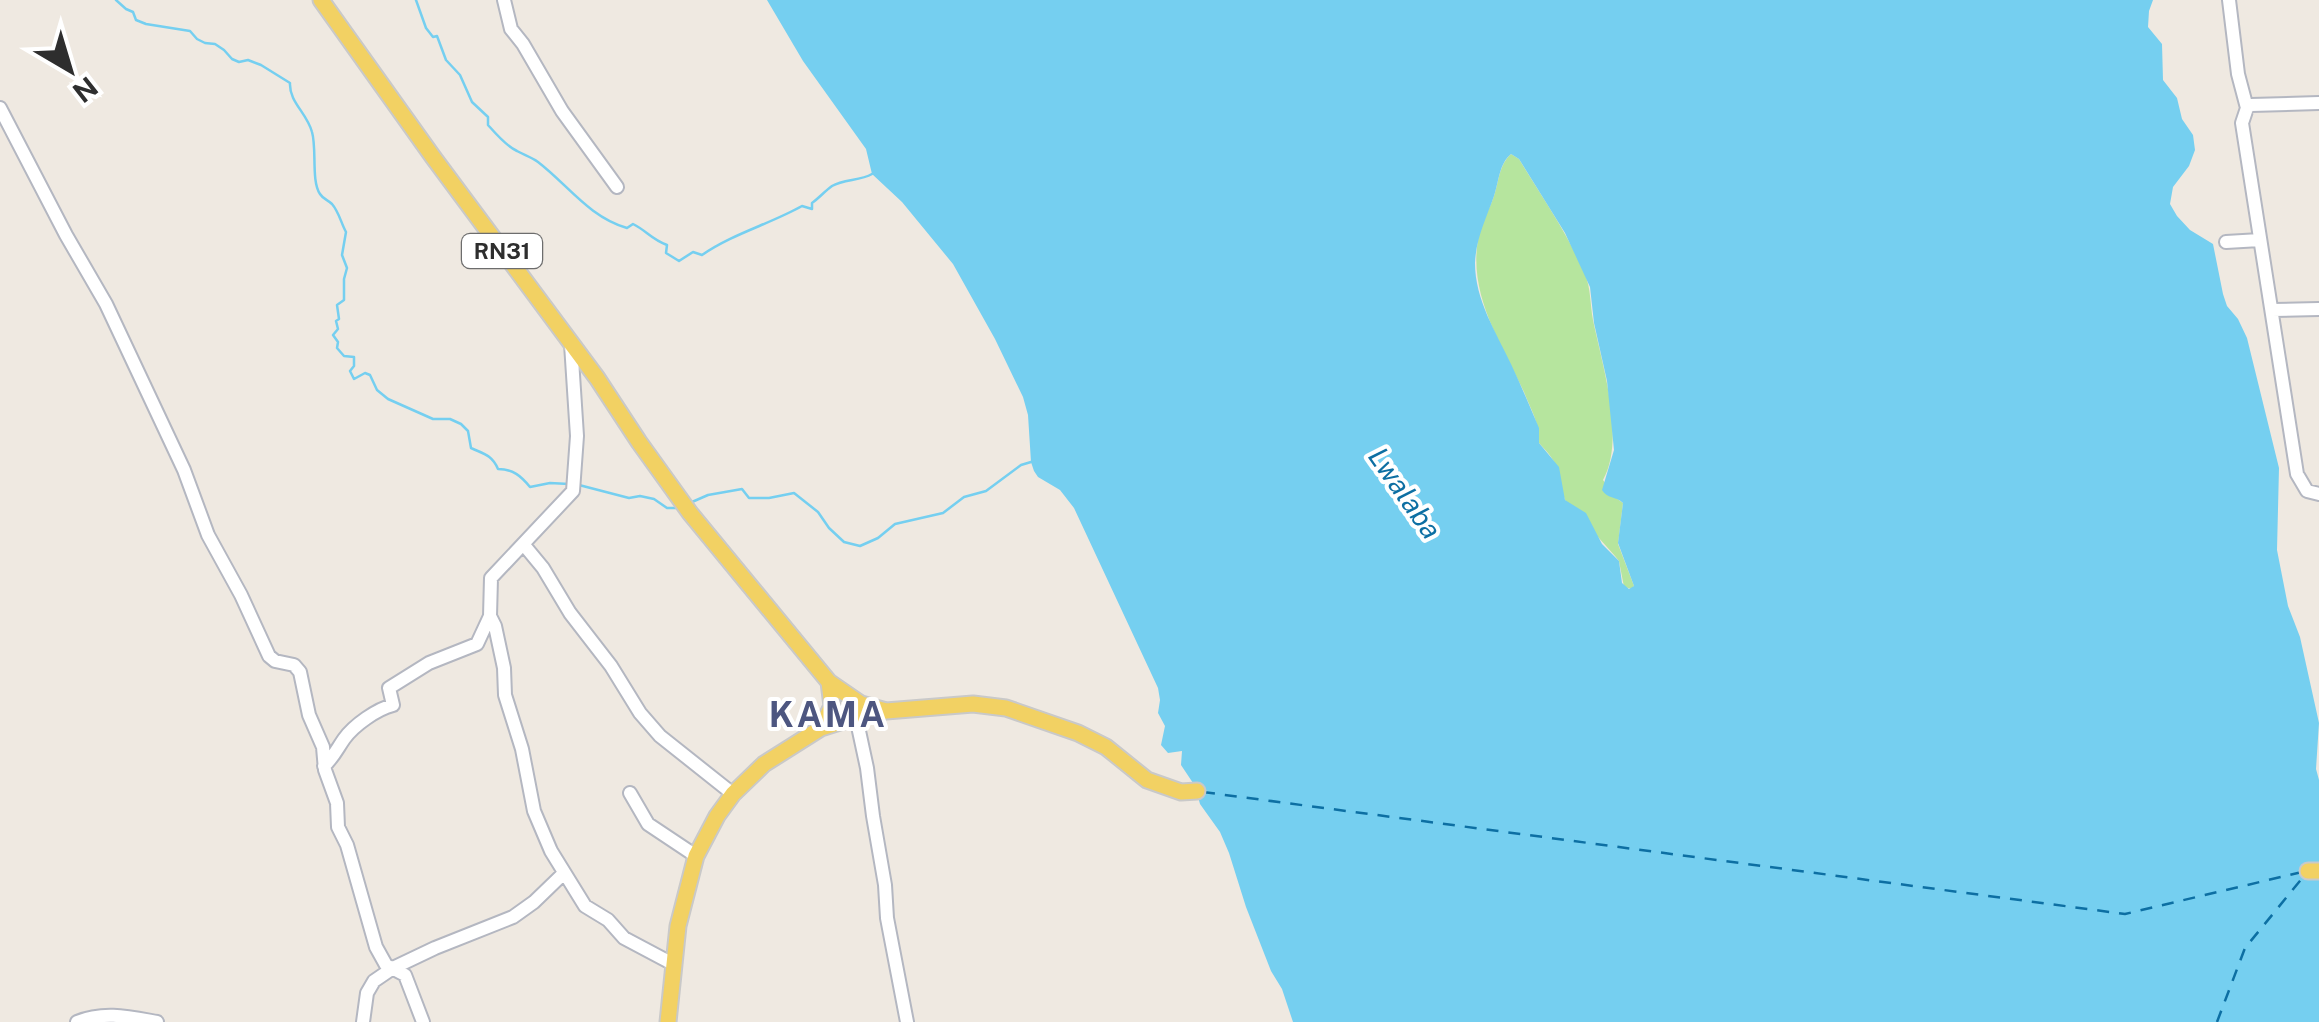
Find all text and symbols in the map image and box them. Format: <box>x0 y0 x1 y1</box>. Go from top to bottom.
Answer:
north arrow <box>20 20 120 120</box>
text: N <box>67 70 104 110</box>
road number: RN31 <box>462 234 542 268</box>
water label: Lwalaba <box>1362 441 1449 545</box>
district label: KAMA <box>769 694 887 735</box>

